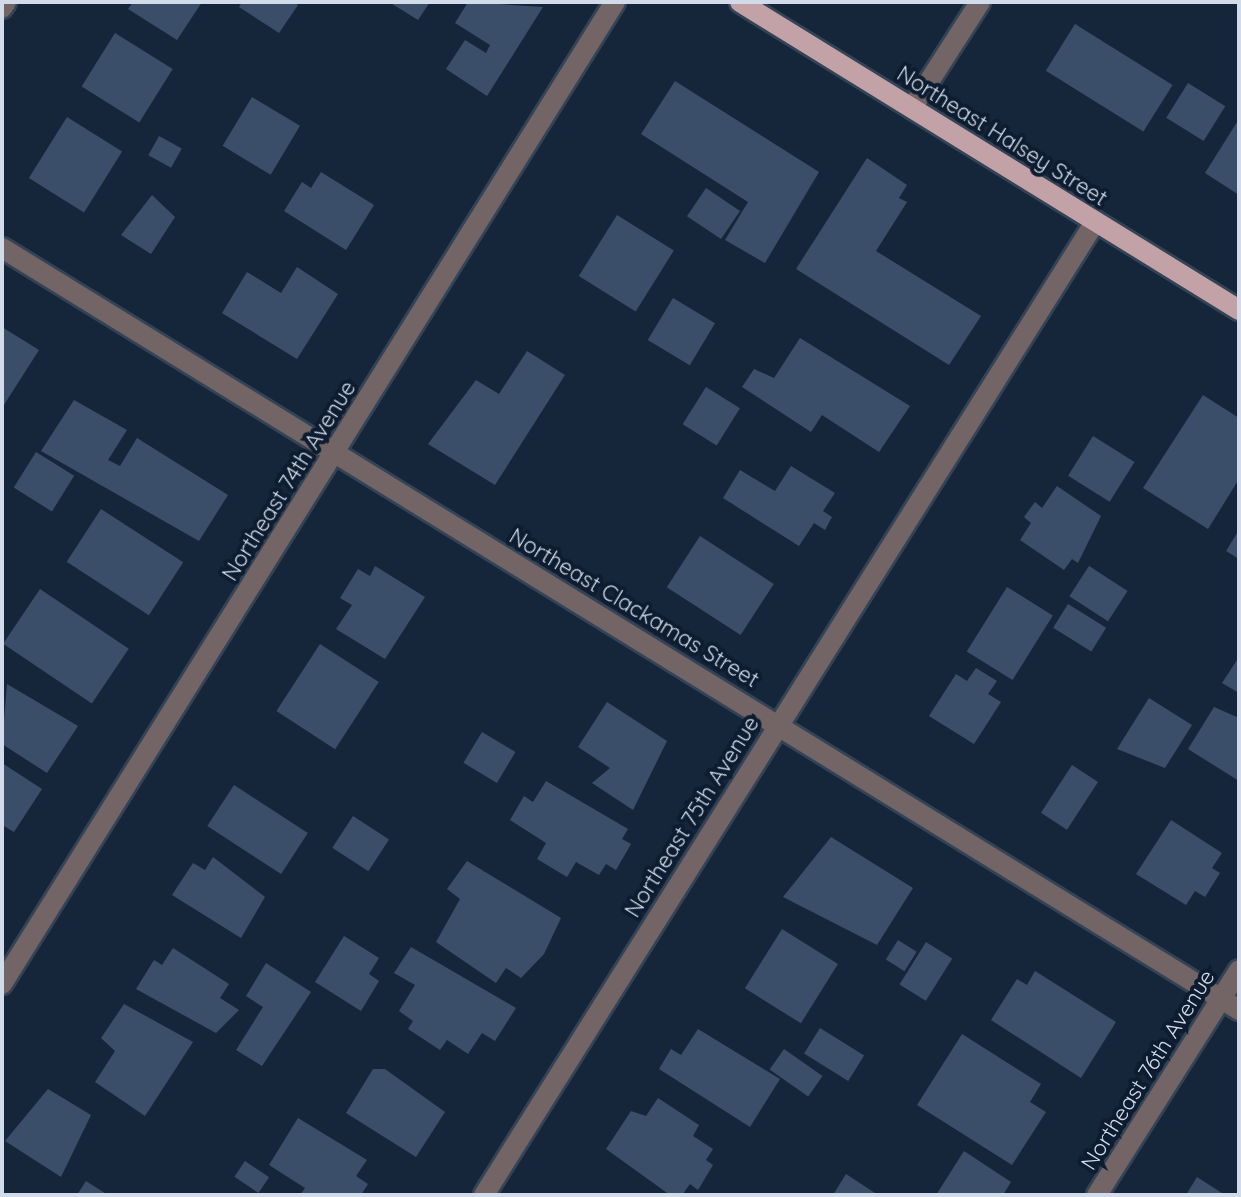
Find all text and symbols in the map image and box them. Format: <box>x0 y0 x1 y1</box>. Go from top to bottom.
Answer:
street label: Northeast Halsey Street <box>892 60 1112 212</box>
street label: Northeast 74th Avenue <box>217 376 361 586</box>
street label: Northeast Clackamas Street <box>504 523 764 693</box>
street label: Northeast 75th Avenue <box>619 712 765 922</box>
street label: Northeast 76th Avenue <box>1076 965 1220 1175</box>

